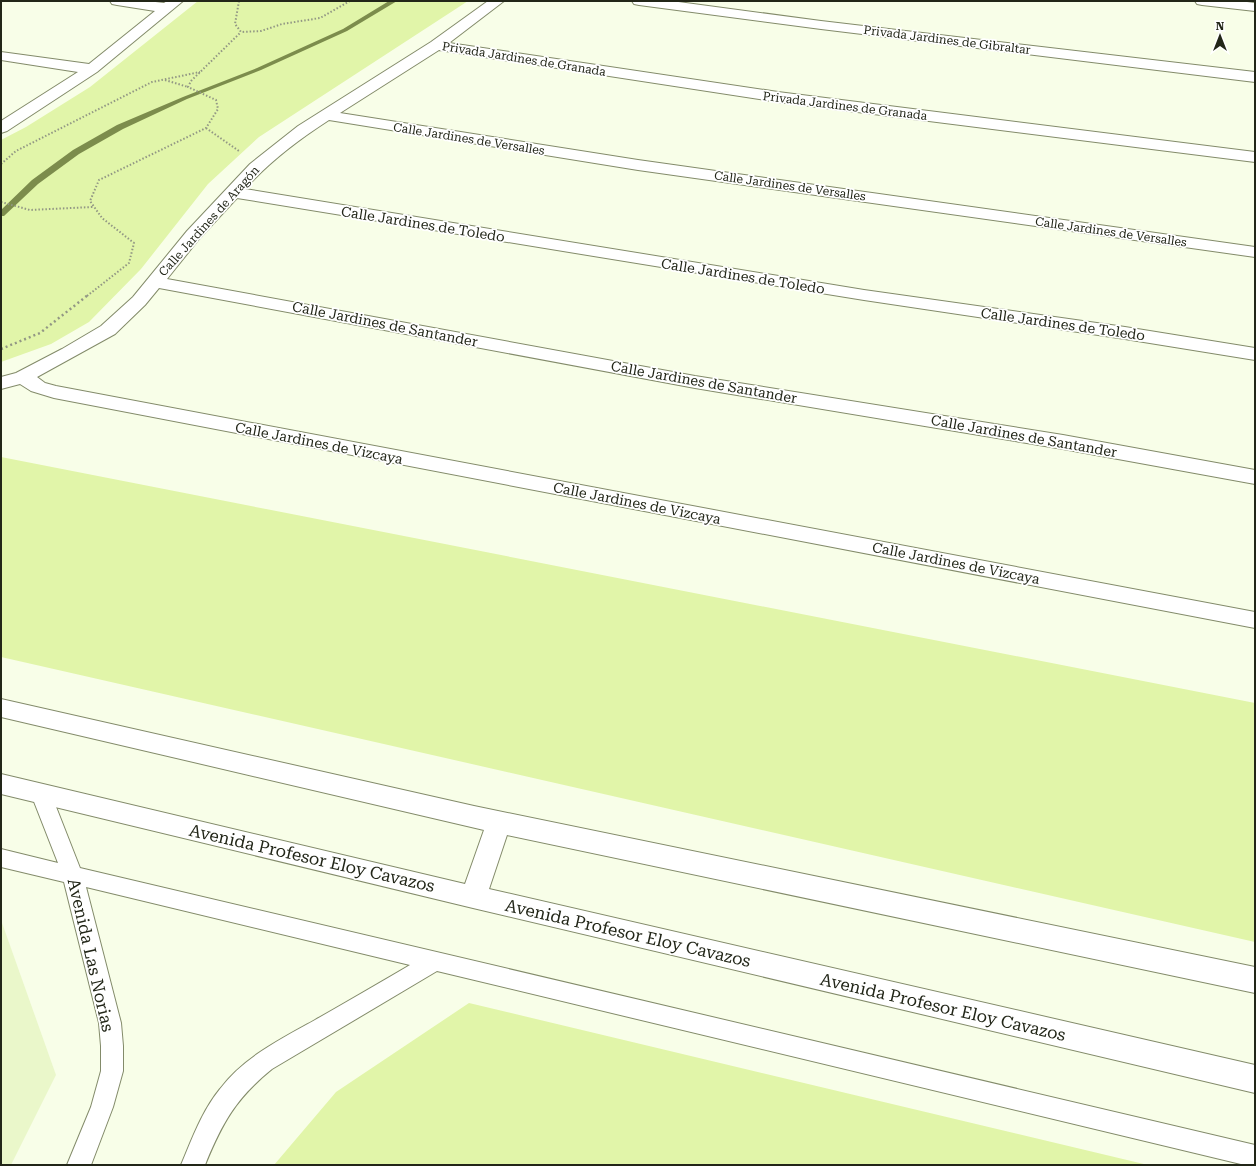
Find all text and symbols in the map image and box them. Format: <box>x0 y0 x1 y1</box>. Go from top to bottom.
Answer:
north arrow <box>1200 16 1240 56</box>
text: N <box>1216 20 1225 33</box>
street label: Privada Jardines de Gibraltar <box>863 23 1031 57</box>
street label: Privada Jardines de Granada <box>441 39 607 79</box>
street label: Privada Jardines de Granada <box>762 89 929 123</box>
street label: Calle Jardines de Versalles <box>392 120 546 158</box>
street label: Calle Jardines de Aragón <box>156 163 262 279</box>
street label: Calle Jardines de Versalles <box>713 168 867 204</box>
street label: Calle Jardines de Toledo <box>340 203 506 245</box>
street label: Calle Jardines de Versalles <box>1034 214 1188 250</box>
street label: Calle Jardines de Toledo <box>660 255 826 297</box>
street label: Calle Jardines de Santander <box>291 298 479 350</box>
street label: Calle Jardines de Toledo <box>980 305 1146 343</box>
street label: Calle Jardines de Santander <box>610 358 798 406</box>
street label: Calle Jardines de Santander <box>930 412 1118 460</box>
street label: Calle Jardines de Vizcaya <box>234 419 405 467</box>
street label: Calle Jardines de Vizcaya <box>552 479 723 527</box>
street label: Calle Jardines de Vizcaya <box>871 539 1042 587</box>
street label: Avenida Profesor Eloy Cavazos <box>187 820 437 896</box>
street label: Avenida Las Norias <box>64 876 118 1034</box>
street label: Avenida Profesor Eloy Cavazos <box>503 895 753 971</box>
street label: Avenida Profesor Eloy Cavazos <box>818 969 1068 1045</box>

